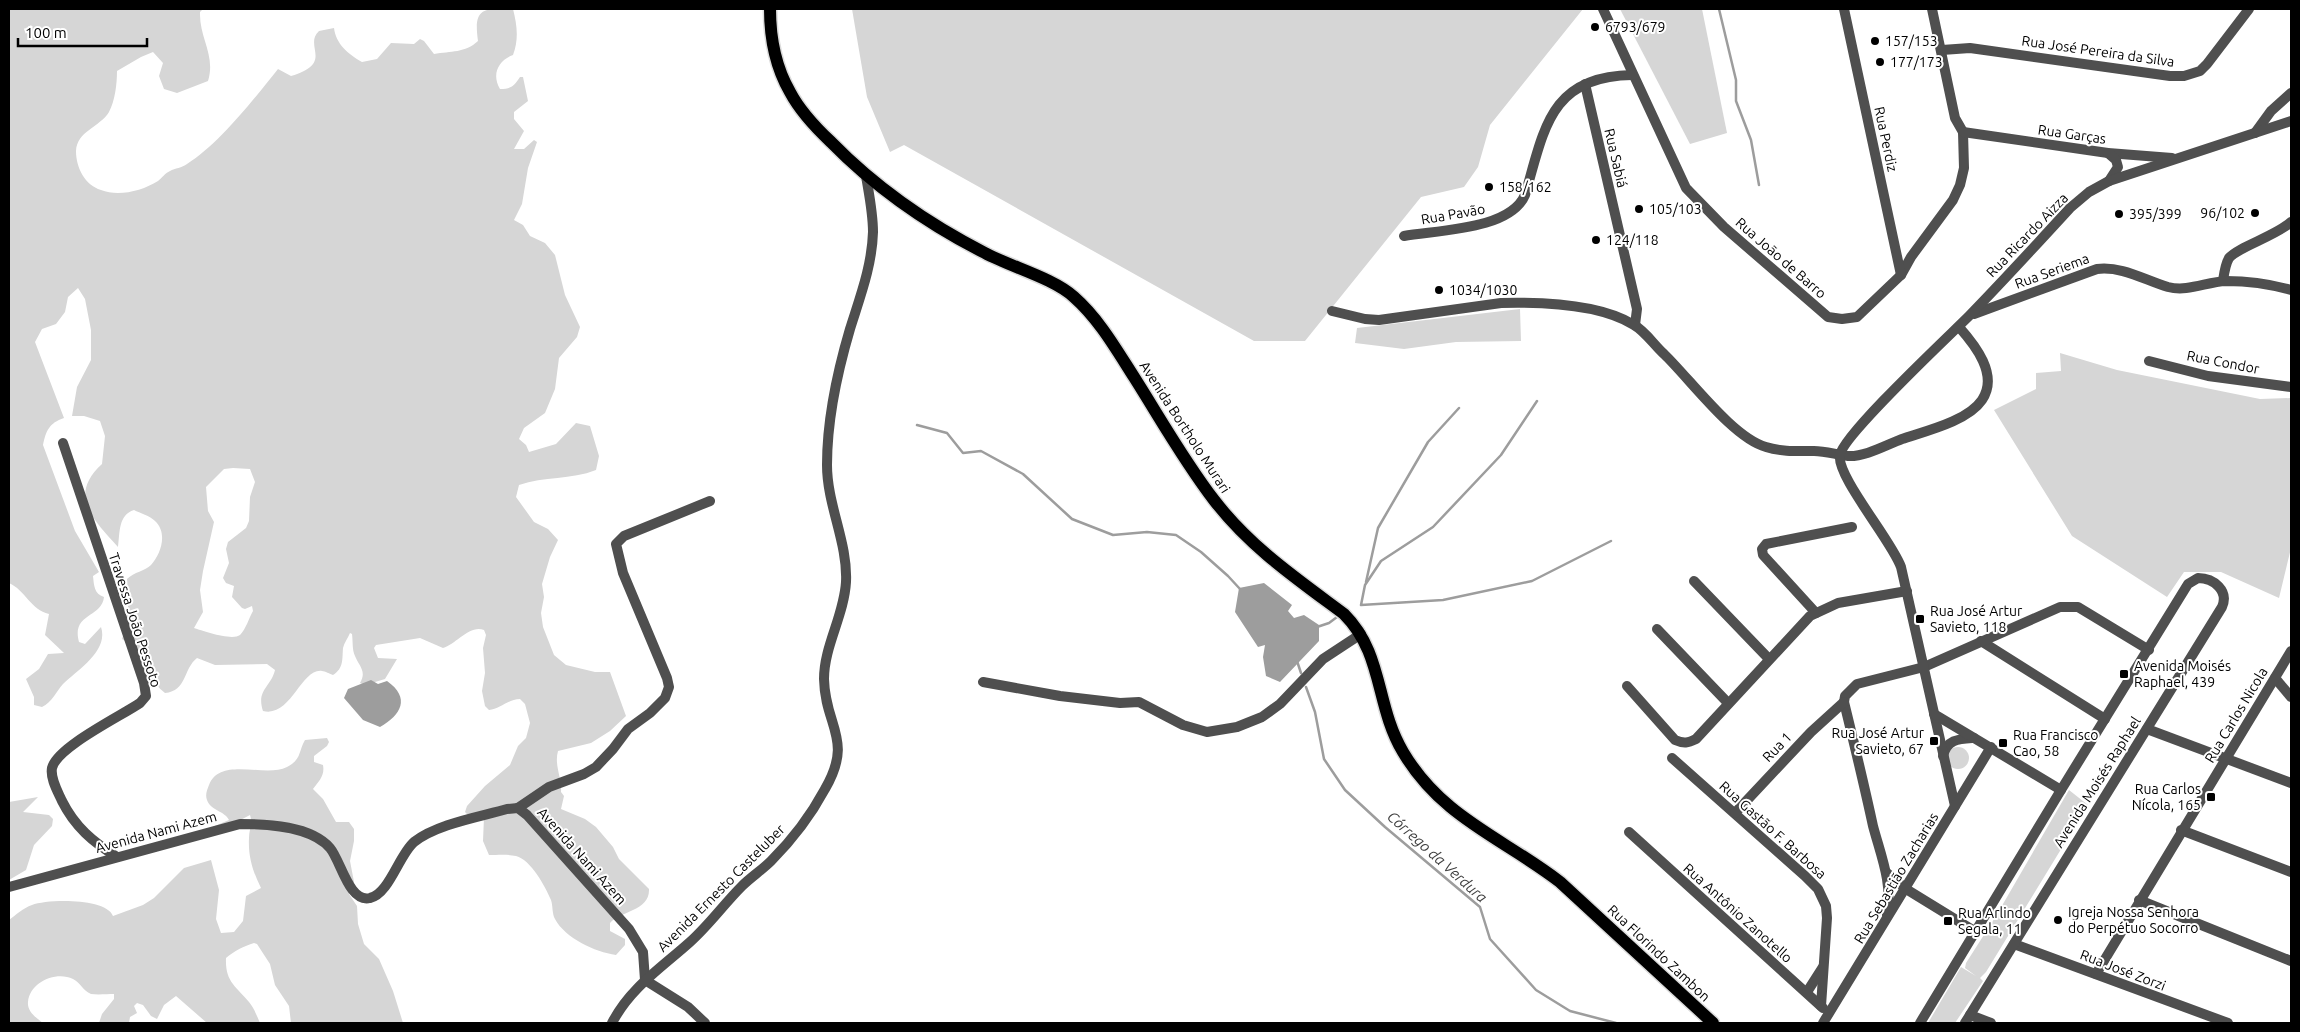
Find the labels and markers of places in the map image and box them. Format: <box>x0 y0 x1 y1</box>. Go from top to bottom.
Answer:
place label: 6793/679 <box>1605 19 1665 35</box>
marker: 6793/679 <box>1589 21 1601 33</box>
place label: 157/153 <box>1885 33 1938 49</box>
marker: 157/153 <box>1869 35 1881 47</box>
place label: 177/173 <box>1890 54 1943 70</box>
marker: 177/173 <box>1874 56 1886 68</box>
place label: 158/162 <box>1499 179 1552 195</box>
marker: 158/162 <box>1483 181 1495 193</box>
place label: 105/103 <box>1649 201 1702 217</box>
marker: 105/103 <box>1633 203 1645 215</box>
place label: 96/102 <box>2200 205 2245 221</box>
place label: 395/399 <box>2129 206 2182 222</box>
marker: 96/102 <box>2249 207 2261 219</box>
marker: 395/399 <box>2113 208 2125 220</box>
place label: 124/118 <box>1606 232 1659 248</box>
marker: 124/118 <box>1590 234 1602 246</box>
place label: 1034/1030 <box>1449 282 1517 298</box>
marker: 1034/1030 <box>1433 284 1445 296</box>
place label: Rua José Artur Savieto, 118 <box>1930 603 2023 635</box>
marker: Rua José Artur Savieto, 118 <box>1914 613 1926 625</box>
place label: Avenida Moisés Raphael, 439 <box>2134 658 2231 690</box>
marker: Avenida Moisés Raphael, 439 <box>2118 668 2130 680</box>
place label: Rua José Artur Savieto, 67 <box>1832 725 1925 757</box>
place label: Rua Francisco Cao, 58 <box>2013 727 2098 759</box>
marker: Rua José Artur Savieto, 67 <box>1928 735 1940 747</box>
marker: Rua Francisco Cao, 58 <box>1997 737 2009 749</box>
place label: Rua Carlos Nícola, 165 <box>2132 781 2201 813</box>
marker: Rua Carlos Nícola, 165 <box>2205 791 2217 803</box>
place label: Igreja Nossa Senhora do Perpétuo Socorro <box>2068 904 2199 936</box>
place label: Rua Arlindo Segala, 11 <box>1958 905 2031 937</box>
marker: Igreja Nossa Senhora do Perpétuo Socorro <box>2052 914 2064 926</box>
marker: Rua Arlindo Segala, 11 <box>1942 915 1954 927</box>

